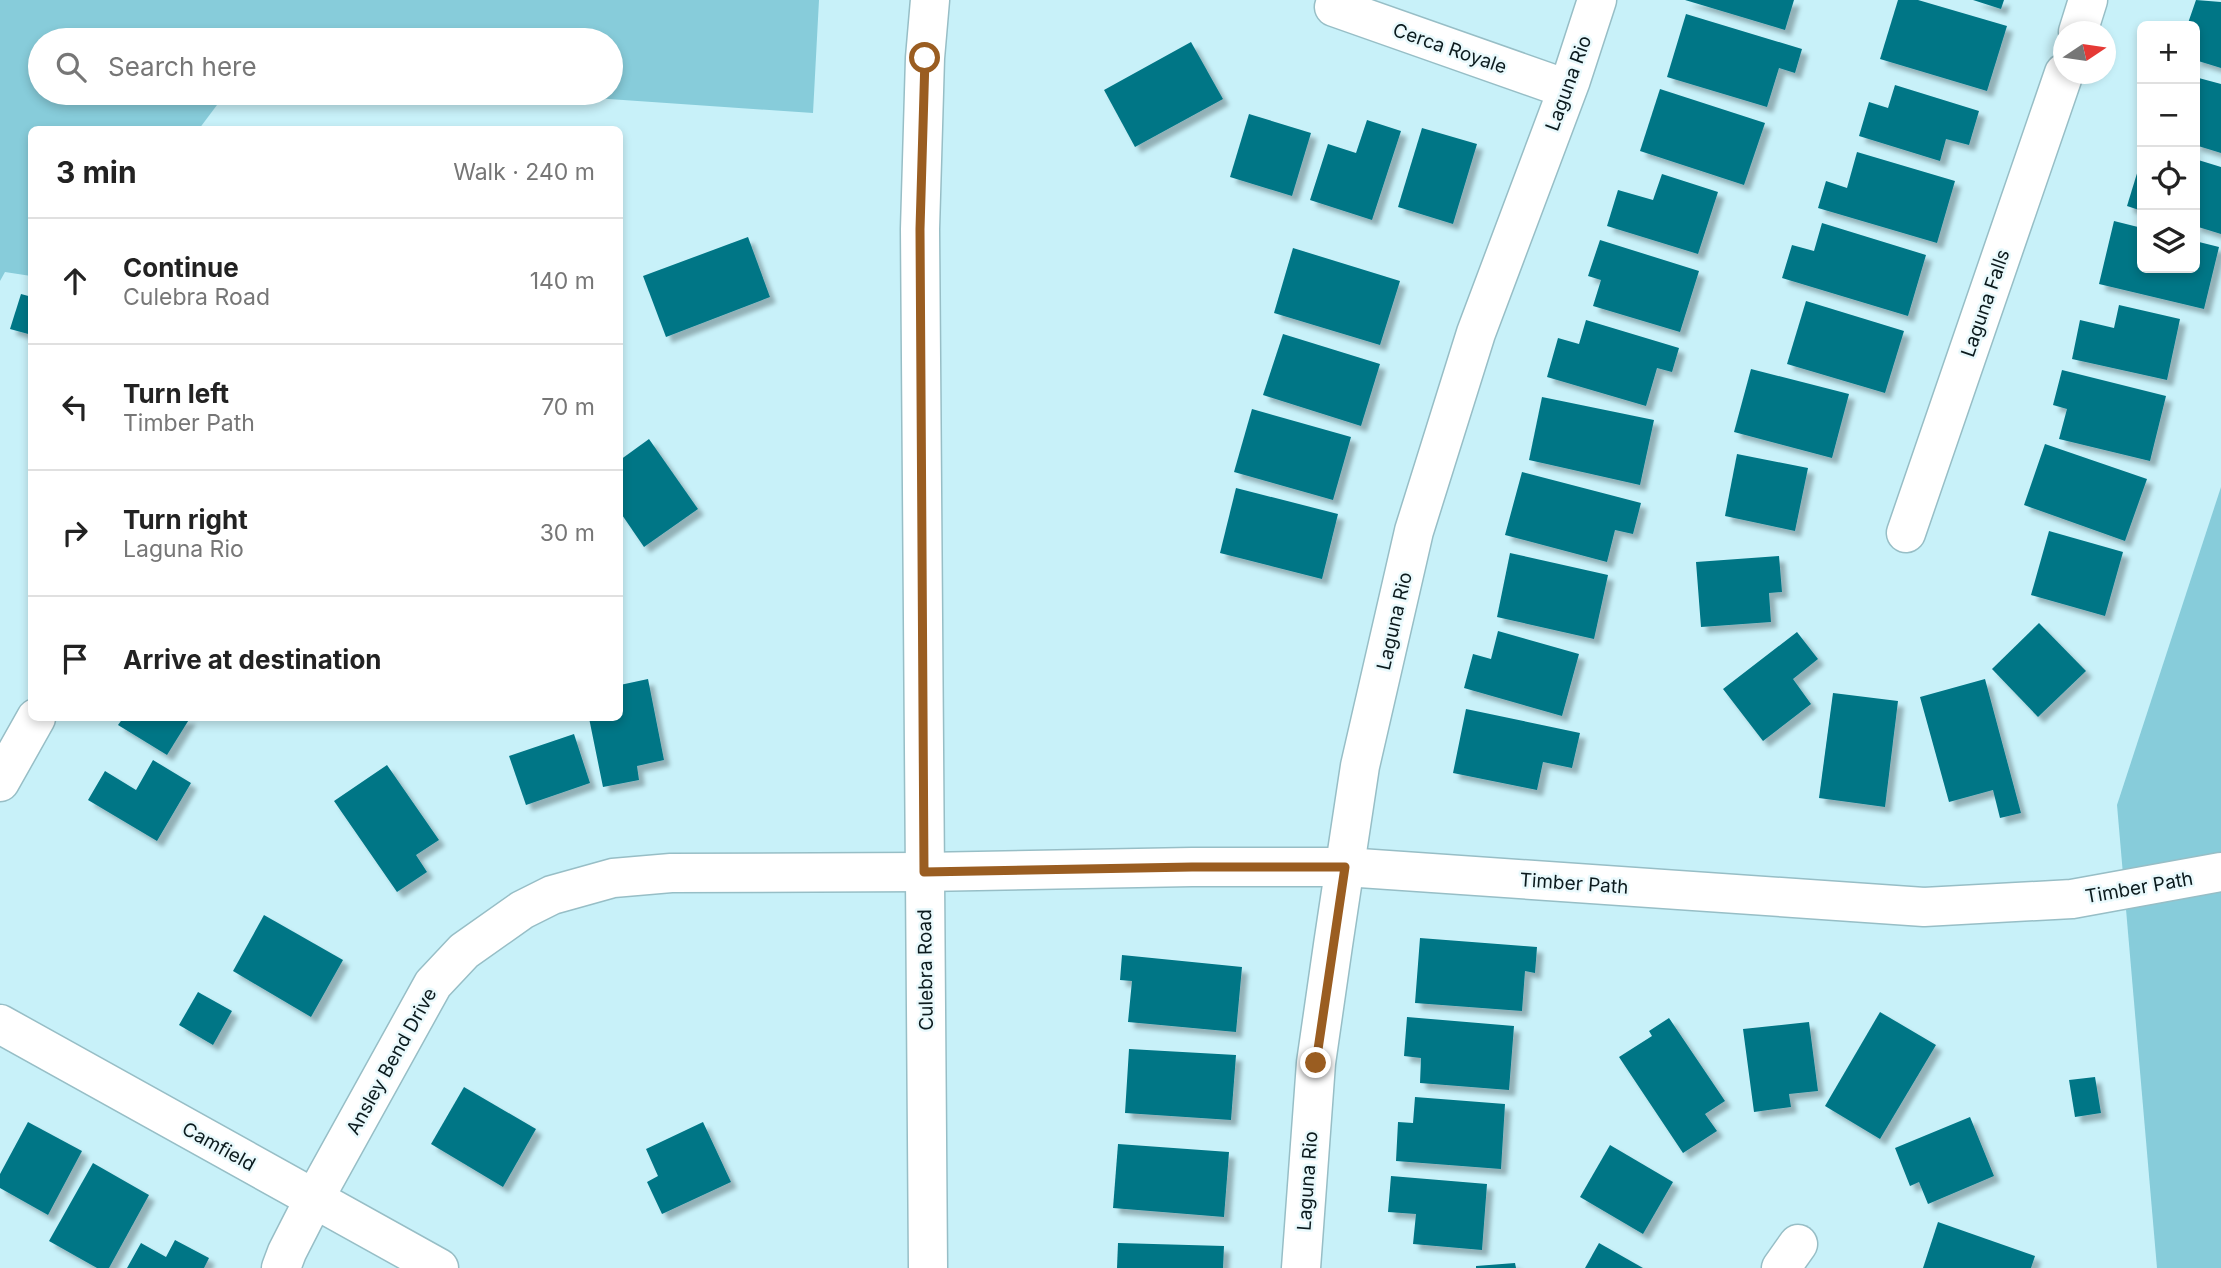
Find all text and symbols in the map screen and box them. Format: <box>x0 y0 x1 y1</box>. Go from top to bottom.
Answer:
street label: Cerca Royale <box>1390 18 1510 79</box>
north arrow <box>2053 21 2116 84</box>
map controls <box>2137 21 2200 273</box>
button: + <box>2137 21 2200 84</box>
search box <box>28 28 623 105</box>
street label: Laguna Rio <box>1541 32 1596 134</box>
route start <box>909 42 940 73</box>
icon: search <box>52 48 90 86</box>
text: Search here <box>108 51 257 82</box>
button: − <box>2137 84 2200 147</box>
button: locate <box>2137 147 2200 210</box>
text: 3 min <box>56 154 137 190</box>
text: Walk · 240 m <box>453 158 595 186</box>
button: layers <box>2137 210 2200 273</box>
street label: Laguna Falls <box>1956 246 2015 360</box>
text: Continue <box>123 252 239 283</box>
icon: ahead <box>56 262 94 300</box>
text: 140 m <box>530 267 595 295</box>
text: Culebra Road <box>123 283 270 311</box>
text: Turn left <box>123 378 229 409</box>
icon: left <box>56 388 94 426</box>
text: 70 m <box>541 393 595 421</box>
text: Timber Path <box>123 409 255 437</box>
text: Turn right <box>123 504 248 535</box>
icon: right <box>56 514 94 552</box>
text: 30 m <box>540 519 595 547</box>
text: Laguna Rio <box>123 535 244 563</box>
street label: Laguna Rio <box>1372 570 1417 672</box>
icon: arrive <box>56 640 94 678</box>
text: Arrive at destination <box>123 644 382 675</box>
street label: Timber Path <box>2083 867 2195 908</box>
street label: Timber Path <box>1519 868 1629 899</box>
street label: Culebra Road <box>913 909 938 1031</box>
street label: Ansley Bend Drive <box>341 984 441 1139</box>
route end <box>1300 1047 1331 1078</box>
street label: Camfield <box>178 1117 259 1176</box>
street label: Laguna Rio <box>1293 1130 1322 1232</box>

